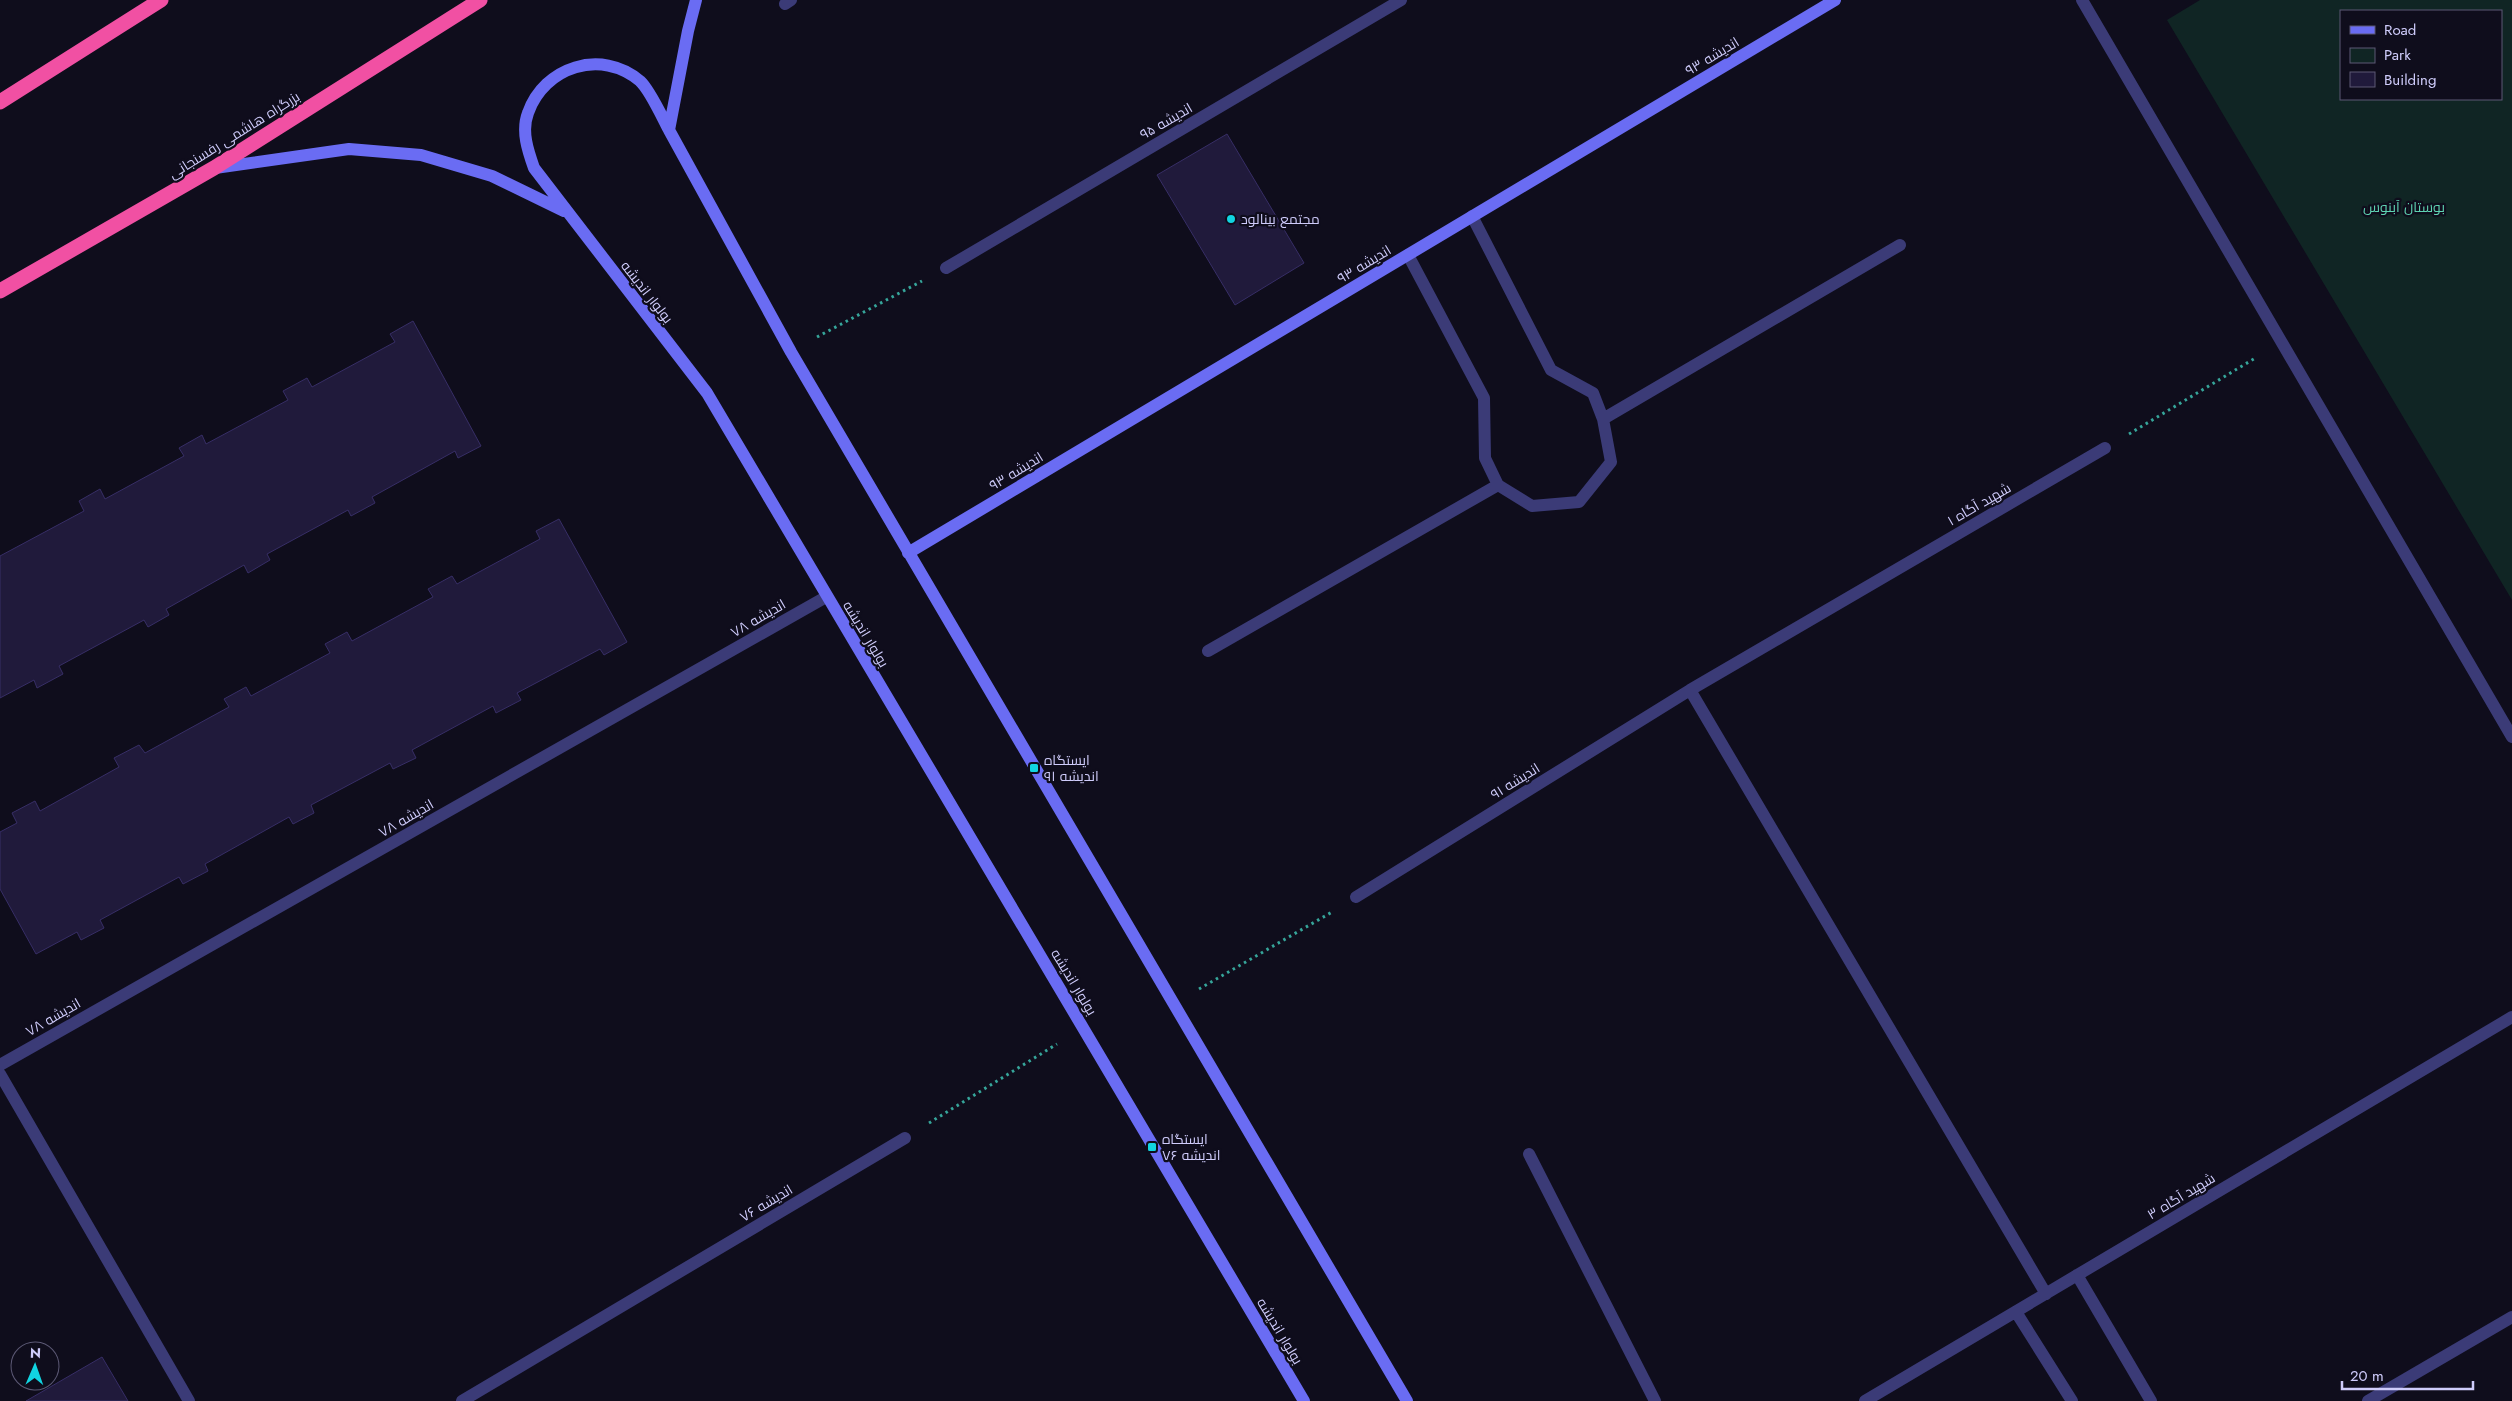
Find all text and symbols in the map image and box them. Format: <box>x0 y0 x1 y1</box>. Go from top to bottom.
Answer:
legend <box>2340 10 2502 100</box>
text: Road <box>2384 19 2416 41</box>
street label: اندیشه ۹۳ <box>1681 32 1743 80</box>
text: Park <box>2384 44 2411 66</box>
text: Building <box>2384 69 2436 91</box>
street label: بزرگراه هاشمی رفسنجانی <box>165 86 303 184</box>
street label: اندیشه ۹۵ <box>1136 98 1196 144</box>
park label: بوستان آبنوس <box>2363 197 2445 217</box>
place label: مجتمع بینالود <box>1241 209 1320 229</box>
marker: مجتمع بینالود <box>1225 213 1237 225</box>
street label: اندیشه ۹۳ <box>1333 240 1395 288</box>
street label: بولوار اندیشه <box>616 257 678 327</box>
street label: اندیشه ۹۳ <box>985 447 1047 495</box>
street label: شهید آگاه ۱ <box>1943 478 2015 530</box>
street label: اندیشه ۷۸ <box>727 594 789 642</box>
street label: بولوار اندیشه <box>838 597 894 671</box>
place label: ایستگاه اندیشه ۹۱ <box>1044 750 1099 786</box>
street label: اندیشه ۹۱ <box>1487 758 1543 804</box>
marker: ایستگاه اندیشه ۹۱ <box>1028 762 1040 774</box>
street label: اندیشه ۷۸ <box>375 794 437 842</box>
street label: بولوار اندیشه <box>1046 945 1102 1019</box>
street label: اندیشه ۷۸ <box>22 993 84 1041</box>
place label: ایستگاه اندیشه ۷۶ <box>1162 1129 1221 1165</box>
marker: ایستگاه اندیشه ۷۶ <box>1146 1141 1158 1153</box>
street label: شهید آگاه ۳ <box>2143 1168 2219 1224</box>
street label: اندیشه ۷۶ <box>736 1179 796 1227</box>
street label: بولوار اندیشه <box>1252 1294 1308 1368</box>
north arrow <box>10 1341 60 1391</box>
text: N <box>30 1343 41 1363</box>
scale bar <box>2342 1358 2473 1390</box>
text: 20 m <box>2350 1365 2384 1387</box>

